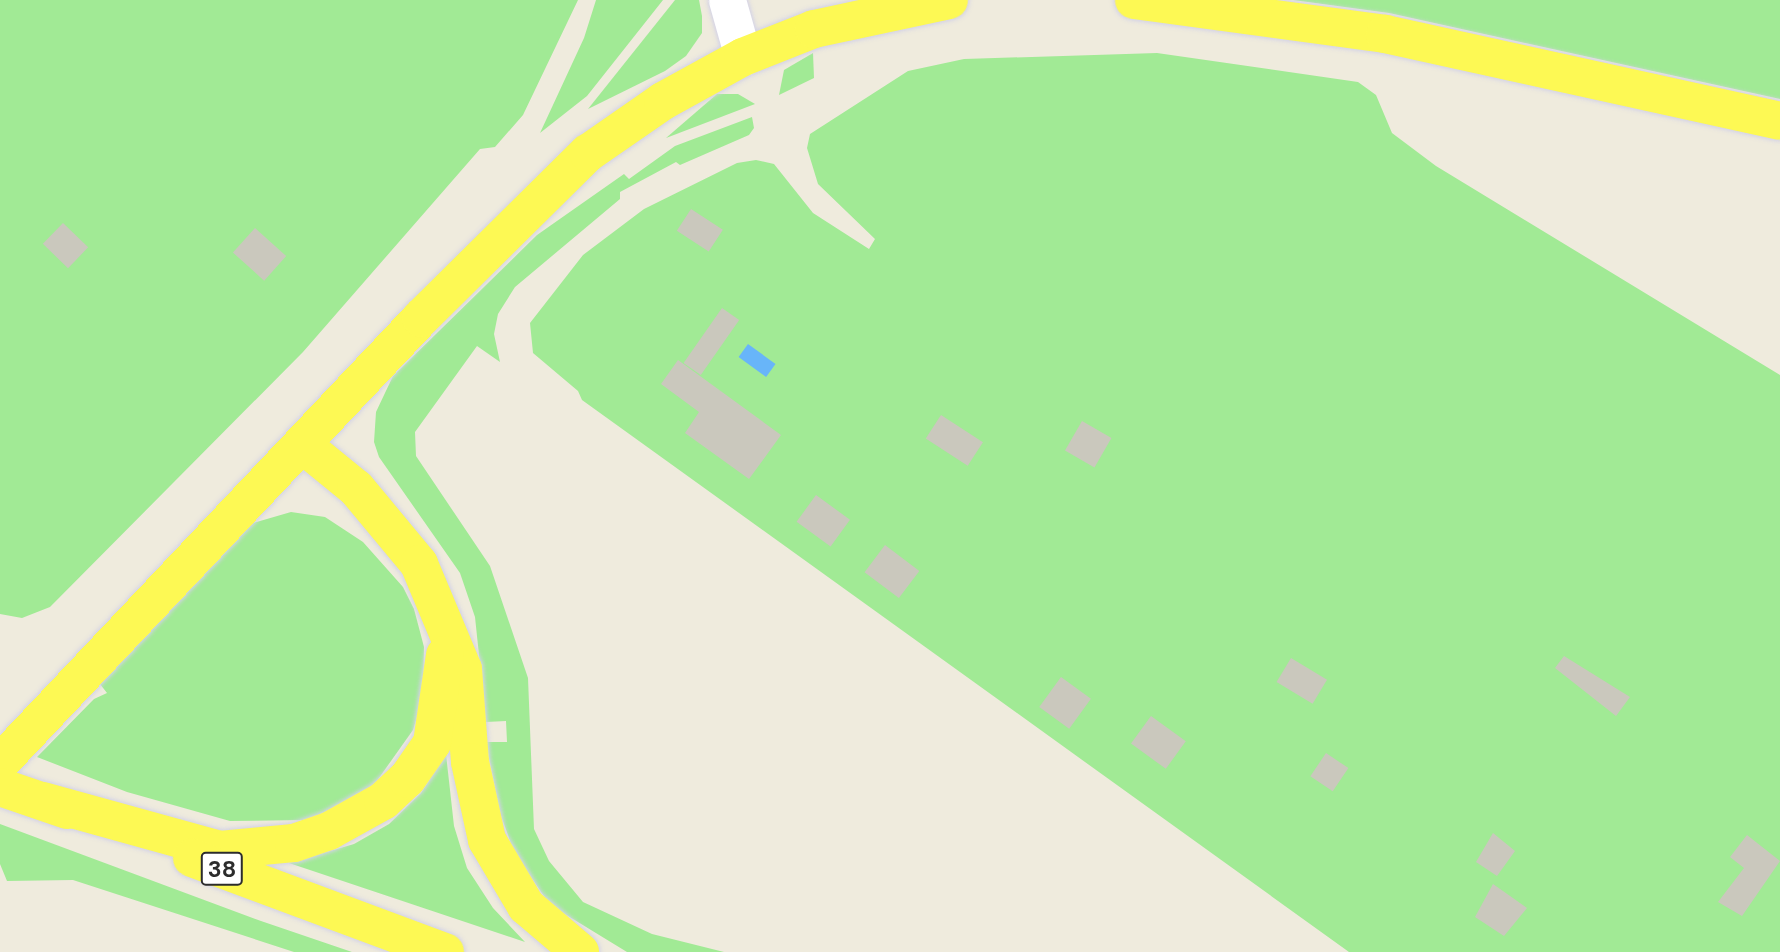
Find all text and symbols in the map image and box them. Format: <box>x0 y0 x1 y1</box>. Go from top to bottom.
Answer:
road number: 38 <box>199 849 245 888</box>

